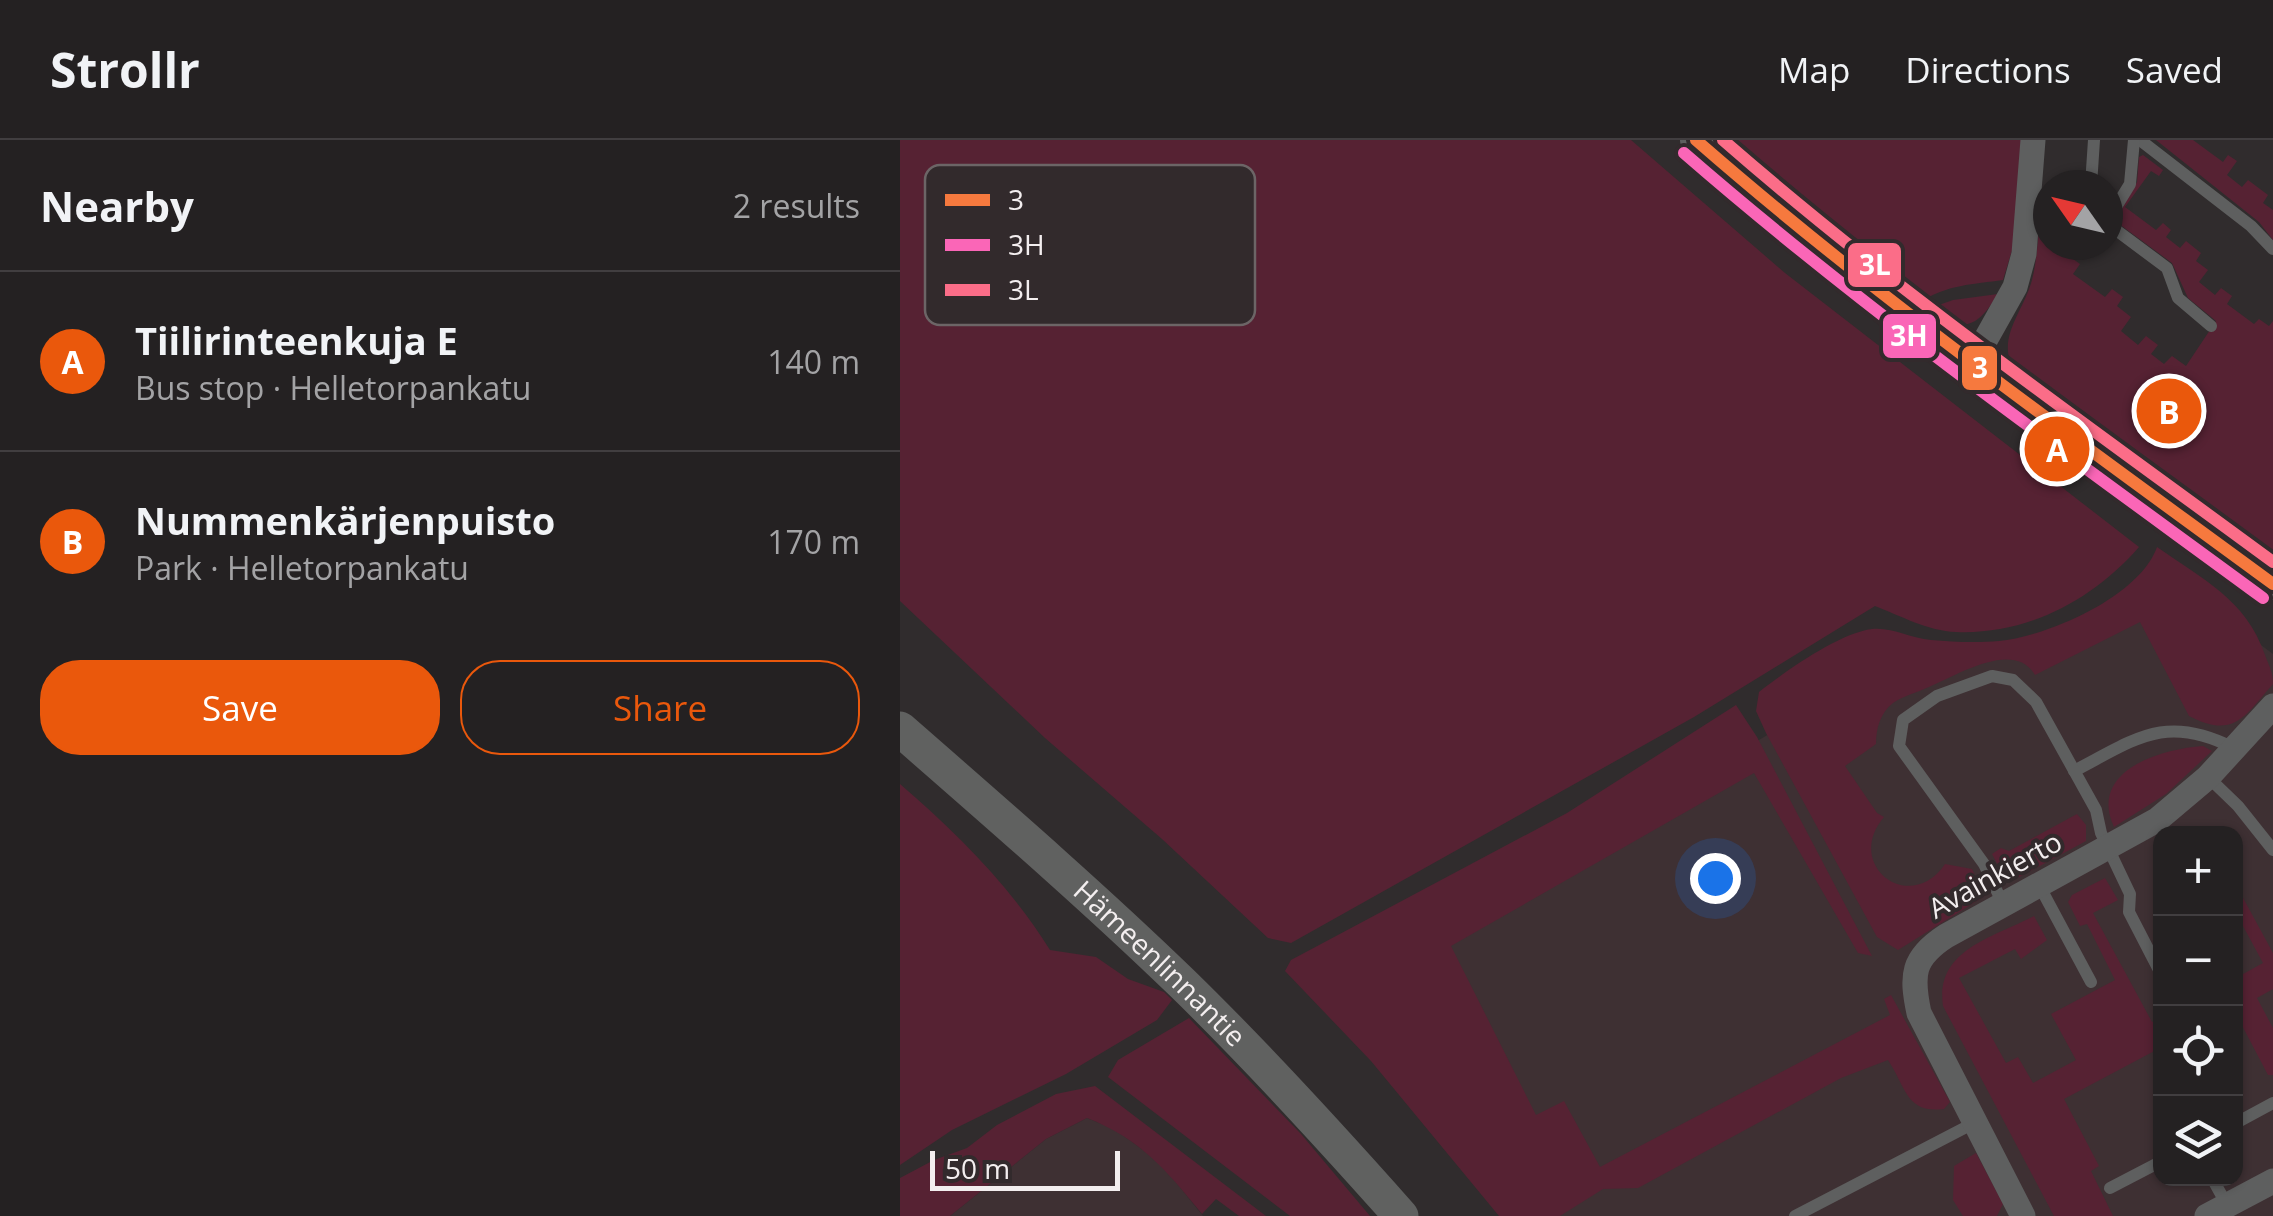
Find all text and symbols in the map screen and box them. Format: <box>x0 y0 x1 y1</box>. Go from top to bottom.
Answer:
text: Strollr <box>50 37 200 102</box>
text: Map <box>1778 46 1850 93</box>
text: Directions <box>1905 46 2071 93</box>
text: Saved <box>2126 46 2223 93</box>
legend <box>925 165 1255 325</box>
north arrow <box>2033 170 2123 260</box>
text: Nearby <box>40 177 194 234</box>
text: 3 <box>1008 180 1024 218</box>
text: 2 results <box>733 184 860 227</box>
text: 3H <box>1008 225 1045 263</box>
line badge: 3L <box>1846 241 1903 289</box>
text: 3L <box>1859 245 1891 283</box>
text: 3L <box>1008 270 1039 308</box>
line badge: 3H <box>1881 312 1938 360</box>
text: Tiilirinteenkuja E <box>135 314 458 366</box>
text: 3H <box>1890 316 1928 354</box>
text: A <box>61 340 84 383</box>
text: 140 m <box>767 340 860 383</box>
line badge: 3 <box>1960 344 1999 392</box>
text: 3 <box>1972 348 1988 386</box>
text: Bus stop · Helletorpankatu <box>135 366 531 409</box>
pin: B <box>2136 374 2202 448</box>
pin: A <box>2024 412 2090 486</box>
text: Nummenkärjenpuisto <box>135 494 555 546</box>
text: B <box>62 520 83 563</box>
text: 170 m <box>767 520 860 563</box>
text: Park · Helletorpankatu <box>135 546 469 589</box>
button: Save <box>40 660 440 755</box>
button: Share <box>460 660 860 755</box>
street label: Avainkierto <box>1921 822 2068 926</box>
map controls <box>2153 826 2243 1186</box>
button: + <box>2153 826 2243 916</box>
your location <box>1690 853 1741 904</box>
street label: Hämeenlinnantie <box>1066 871 1255 1054</box>
button: − <box>2153 916 2243 1006</box>
button: locate <box>2153 1006 2243 1096</box>
button: layers <box>2153 1096 2243 1186</box>
scale bar <box>930 1146 1120 1190</box>
text: 50 m <box>945 1149 1010 1187</box>

